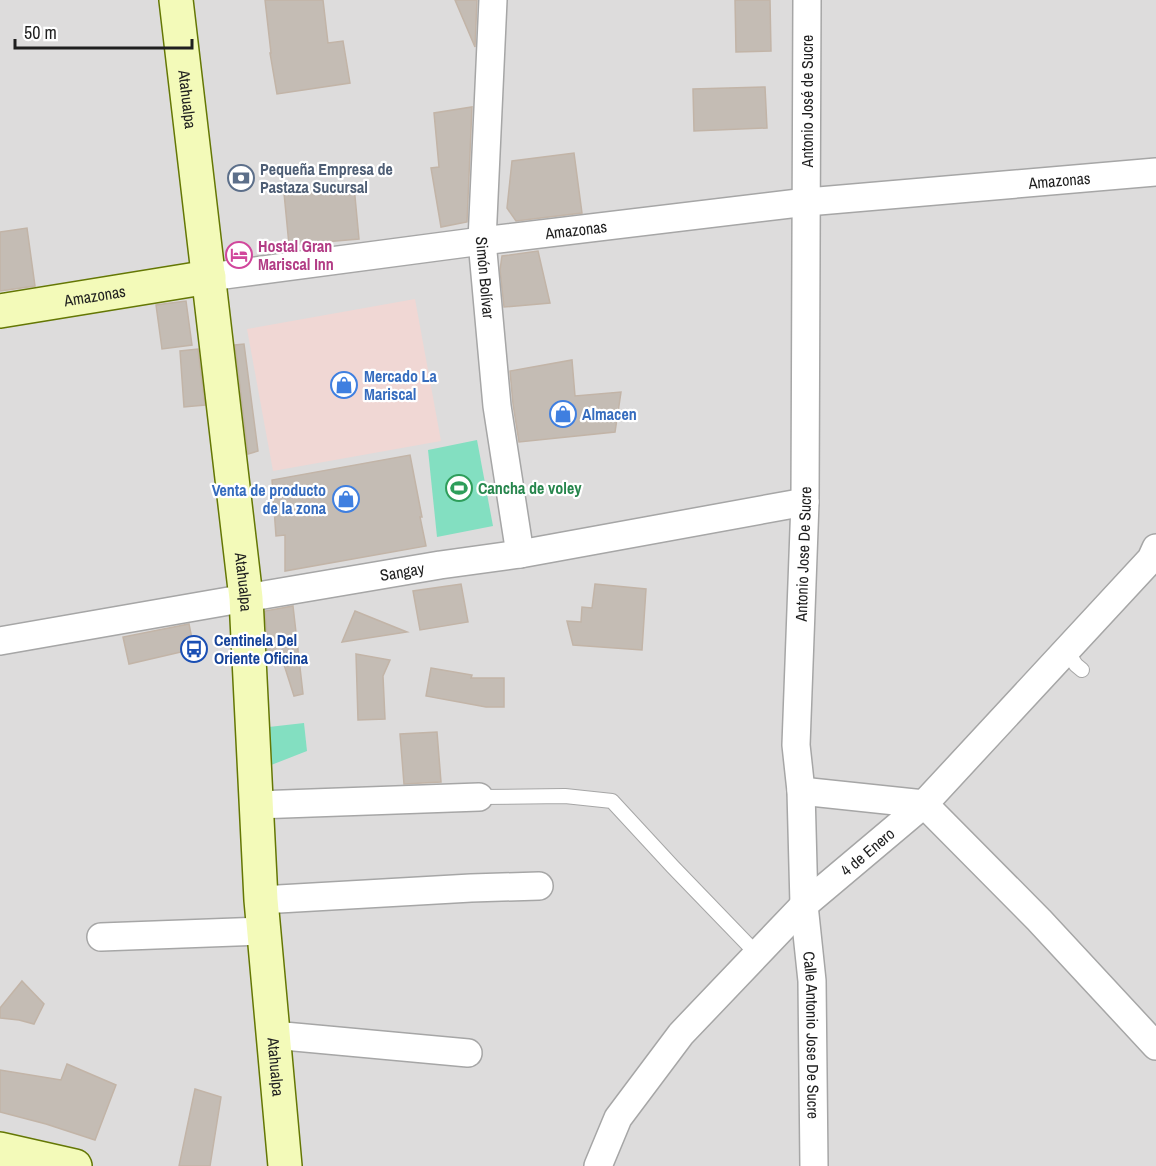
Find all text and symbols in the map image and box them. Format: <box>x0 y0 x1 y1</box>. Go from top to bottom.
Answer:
scale bar <box>15 12 192 50</box>
text: 50 m <box>24 20 57 45</box>
street label: Antonio José de Sucre <box>796 35 818 168</box>
street label: Atahualpa <box>173 68 202 131</box>
place label: Pequeña Empresa de Pastaza Sucursal <box>260 158 393 198</box>
bank icon: Pequeña Empresa de Pastaza Sucursal <box>226 163 256 193</box>
street label: Amazonas <box>1027 167 1091 194</box>
street label: Amazonas <box>543 215 608 244</box>
place label: Hostal Gran Mariscal Inn <box>258 235 334 275</box>
street label: Simón Bolívar <box>471 236 500 320</box>
hotel icon: Hostal Gran Mariscal Inn <box>224 240 254 270</box>
street label: Amazonas <box>61 280 127 312</box>
place label: Mercado La Mariscal <box>364 365 438 405</box>
shop icon: Mercado La Mariscal <box>329 370 359 400</box>
shop icon: Almacen <box>548 399 578 429</box>
place label: Almacen <box>582 403 637 425</box>
sports icon: Cancha de voley <box>444 473 474 503</box>
place label: Cancha de voley <box>478 477 582 499</box>
place label: Venta de producto de la zona <box>212 479 327 519</box>
shop icon: Venta de producto de la zona <box>331 484 361 514</box>
street label: Antonio Jose De Sucre <box>790 486 816 623</box>
street label: Atahualpa <box>230 550 258 613</box>
street label: Sangay <box>378 557 426 586</box>
place label: Centinela Del Oriente Oficina <box>214 629 309 669</box>
bus stop icon: Centinela Del Oriente Oficina <box>179 634 209 664</box>
street label: 4 de Enero <box>836 823 899 881</box>
street label: Calle Antonio Jose De Sucre <box>798 950 824 1119</box>
street label: Atahualpa <box>262 1035 290 1098</box>

